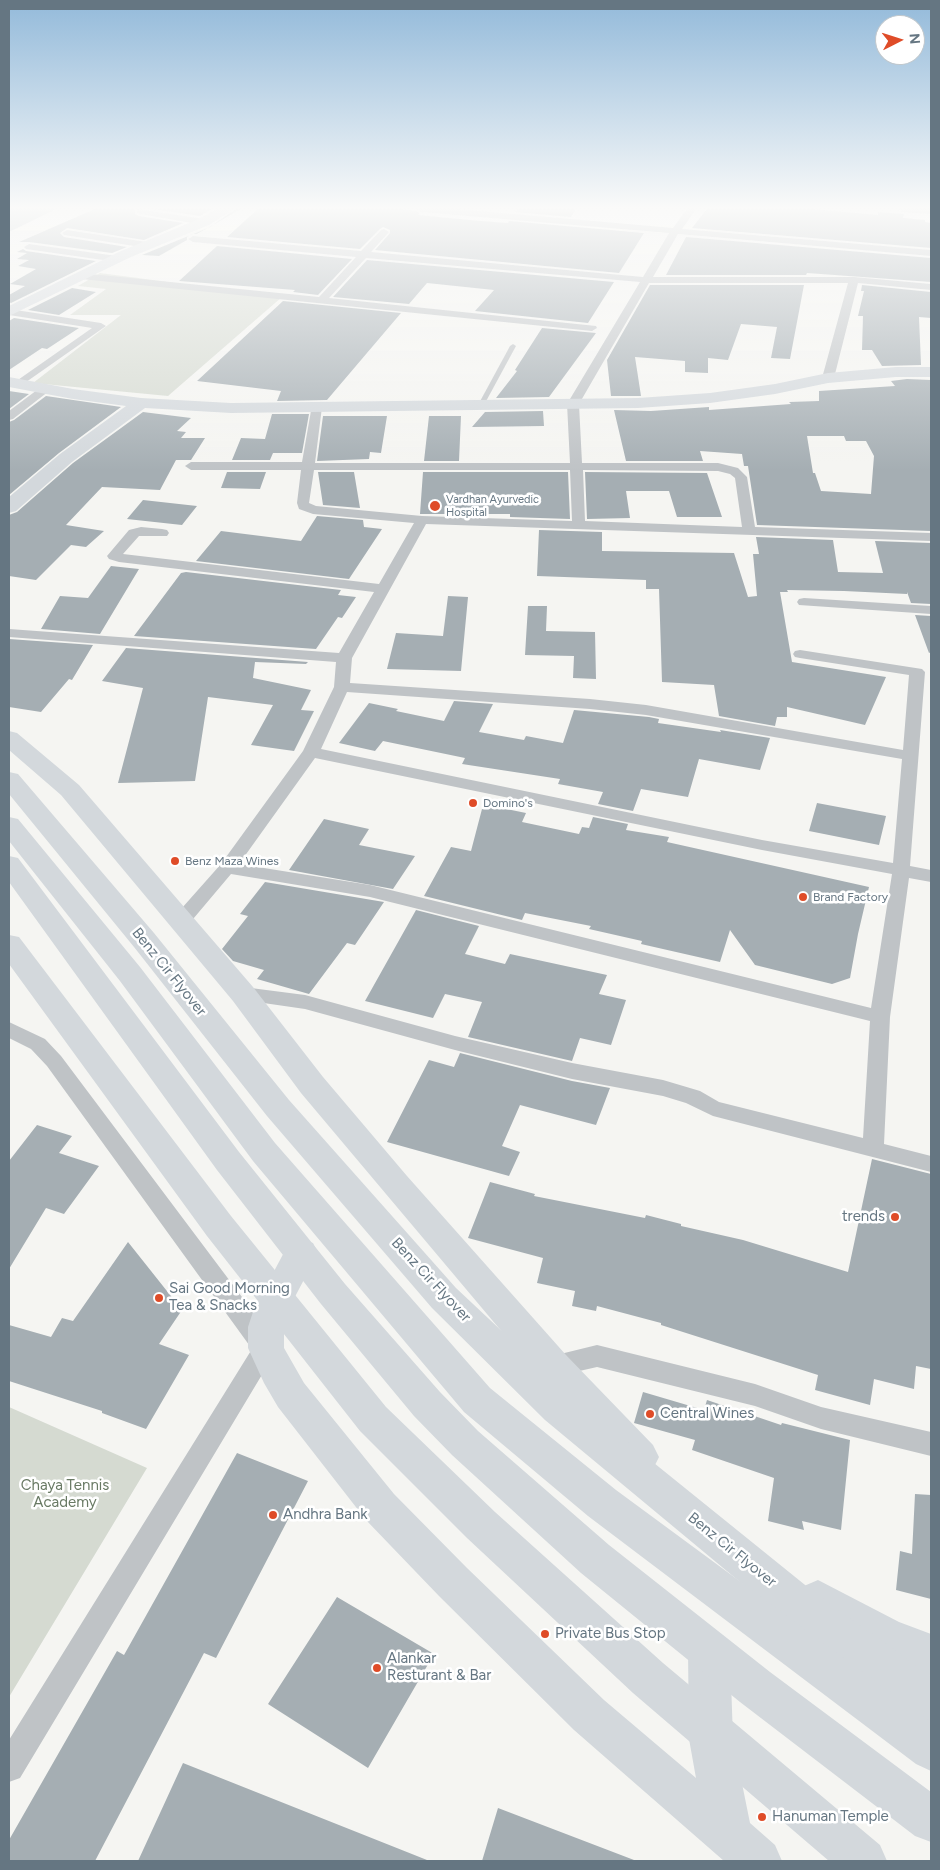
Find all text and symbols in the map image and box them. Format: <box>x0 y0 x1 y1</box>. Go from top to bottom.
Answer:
north arrow <box>875 15 925 65</box>
text: N <box>906 33 923 45</box>
place label: Vardhan Ayurvedic Hospital <box>446 493 539 519</box>
marker: Vardhan Ayurvedic Hospital <box>428 499 442 513</box>
place label: Domino's <box>483 796 533 810</box>
marker: Domino's <box>467 797 479 809</box>
place label: Benz Maza Wines <box>185 854 279 868</box>
marker: Benz Maza Wines <box>169 855 181 867</box>
place label: Brand Factory <box>813 890 888 904</box>
marker: Brand Factory <box>797 891 809 903</box>
street label: Benz Cir Flyover <box>128 924 210 1020</box>
place label: trends <box>842 1208 885 1226</box>
marker: trends <box>889 1211 901 1223</box>
street label: Benz Cir Flyover <box>387 1234 475 1326</box>
place label: Sai Good Morning Tea & Snacks <box>169 1280 290 1315</box>
marker: Sai Good Morning Tea & Snacks <box>153 1292 165 1304</box>
place label: Central Wines <box>660 1405 754 1423</box>
marker: Central Wines <box>644 1408 656 1420</box>
park label: Chaya Tennis Academy <box>21 1477 109 1512</box>
place label: Andhra Bank <box>283 1506 368 1524</box>
marker: Andhra Bank <box>267 1509 279 1521</box>
street label: Benz Cir Flyover <box>684 1509 780 1591</box>
place label: Private Bus Stop <box>555 1625 666 1643</box>
marker: Private Bus Stop <box>539 1628 551 1640</box>
place label: Alankar Resturant & Bar <box>387 1650 491 1685</box>
marker: Alankar Resturant & Bar <box>371 1662 383 1674</box>
place label: Hanuman Temple <box>772 1808 889 1826</box>
marker: Hanuman Temple <box>756 1811 768 1823</box>

